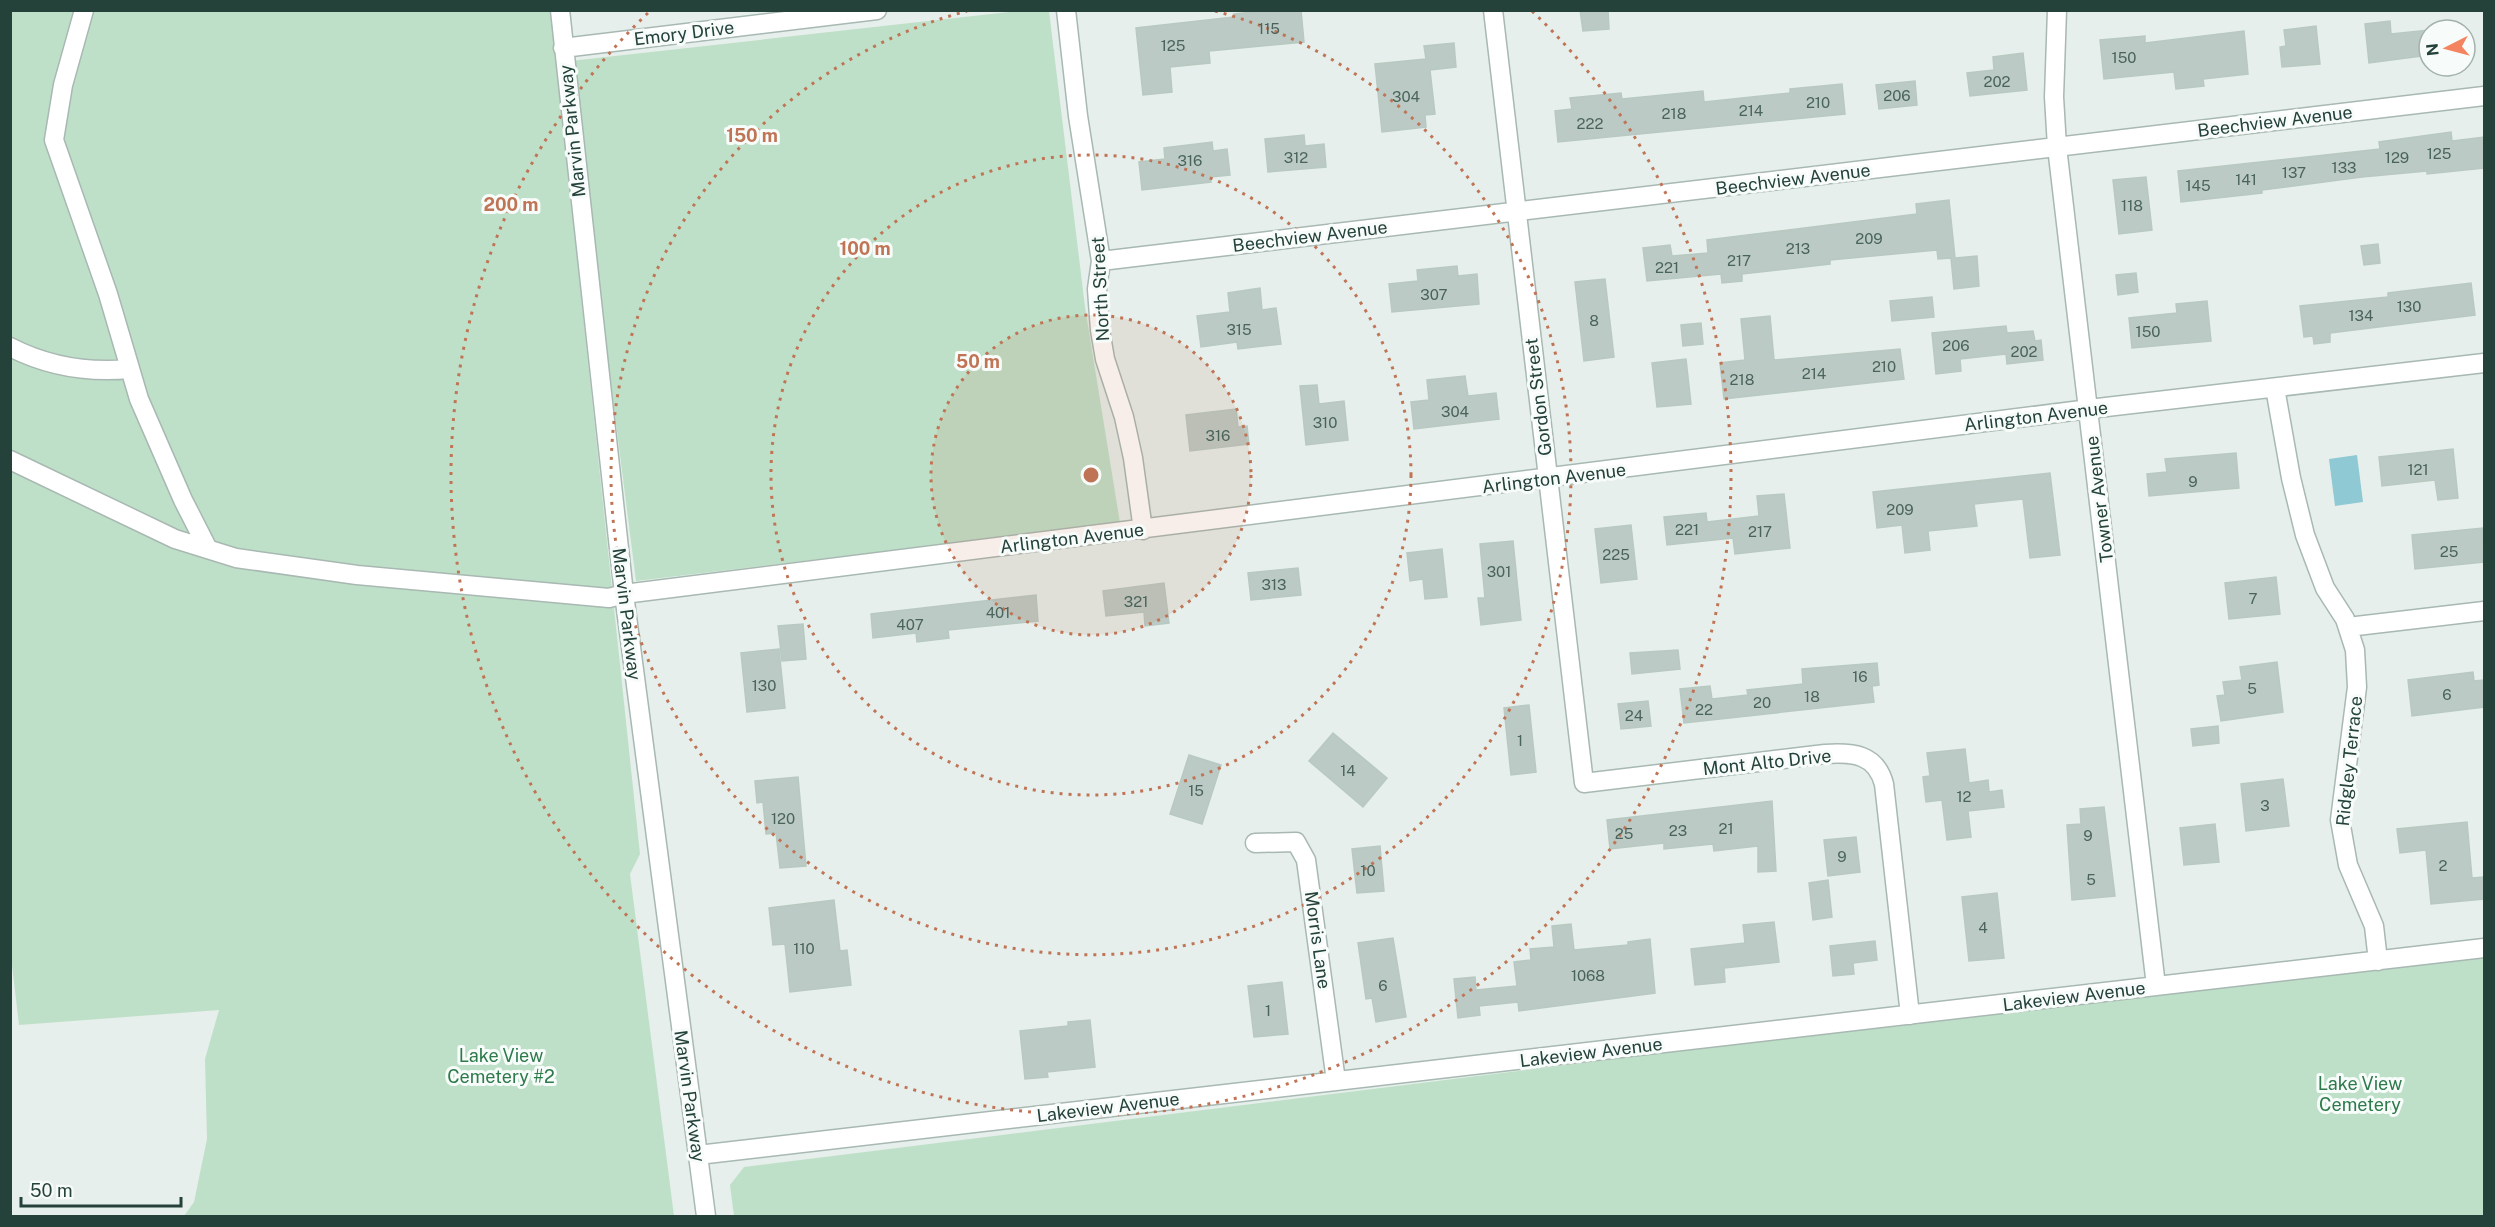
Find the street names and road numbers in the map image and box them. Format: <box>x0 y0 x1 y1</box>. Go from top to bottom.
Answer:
street label: Emory Drive <box>633 16 735 50</box>
street label: Marvin Parkway <box>555 63 589 198</box>
street label: Beechview Avenue <box>2196 101 2354 141</box>
street label: Beechview Avenue <box>1714 159 1872 199</box>
street label: Beechview Avenue <box>1231 216 1389 256</box>
street label: North Street <box>1087 236 1113 342</box>
street label: Gordon Street <box>1520 337 1556 457</box>
street label: Arlington Avenue <box>1963 397 2109 435</box>
street label: Towner Avenue <box>2081 435 2117 563</box>
street label: Arlington Avenue <box>1481 459 1627 497</box>
street label: Arlington Avenue <box>999 519 1145 557</box>
street label: Marvin Parkway <box>608 547 646 682</box>
street label: Ridgley Terrace <box>2332 695 2366 827</box>
street label: Mont Alto Drive <box>1702 745 1832 779</box>
street label: Morris Lane <box>1301 890 1335 990</box>
street label: Lakeview Avenue <box>2001 977 2147 1015</box>
street label: Marvin Parkway <box>670 1029 710 1164</box>
street label: Lakeview Avenue <box>1518 1033 1664 1071</box>
street label: Lakeview Avenue <box>1035 1088 1181 1126</box>

